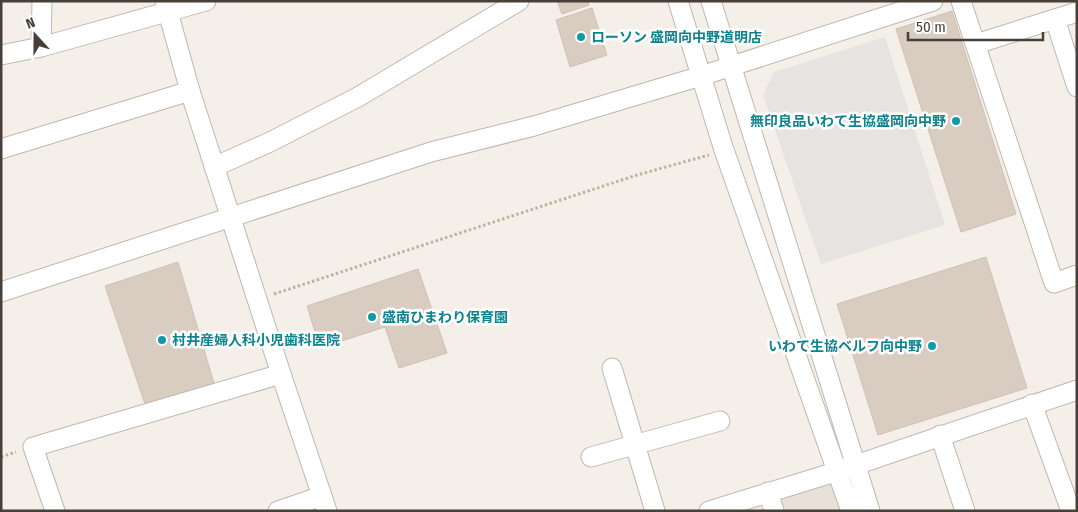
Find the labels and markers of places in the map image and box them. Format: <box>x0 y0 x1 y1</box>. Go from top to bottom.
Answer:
place label: ローソン 盛岡向中野道明店 <box>591 29 762 46</box>
marker: ローソン 盛岡向中野道明店 <box>575 31 587 43</box>
place label: 無印良品いわて生協盛岡向中野 <box>750 113 946 130</box>
marker: 無印良品いわて生協盛岡向中野 <box>950 115 962 127</box>
place label: 盛南ひまわり保育園 <box>382 309 508 326</box>
marker: 盛南ひまわり保育園 <box>366 311 378 323</box>
place label: 村井産婦人科小児歯科医院 <box>172 332 340 349</box>
marker: 村井産婦人科小児歯科医院 <box>156 334 168 346</box>
place label: いわて生協ベルフ向中野 <box>768 338 922 355</box>
marker: いわて生協ベルフ向中野 <box>926 340 938 352</box>

